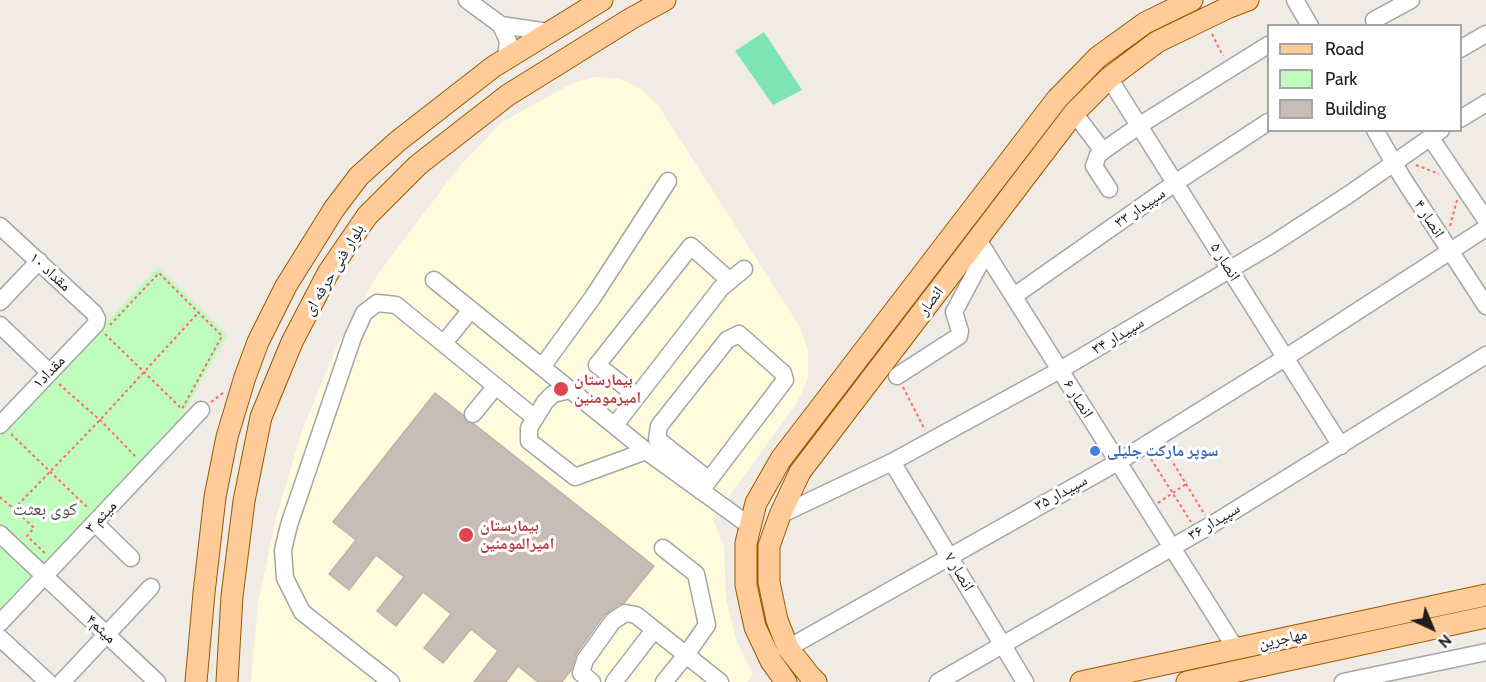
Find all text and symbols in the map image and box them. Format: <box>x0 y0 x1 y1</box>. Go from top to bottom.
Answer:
legend <box>1267 24 1462 132</box>
text: Road <box>1325 38 1364 60</box>
text: Park <box>1325 68 1357 90</box>
text: Building <box>1325 98 1386 120</box>
street label: سپیدار ۳۳ <box>1111 184 1169 232</box>
street label: انصار ۴ <box>1410 196 1448 242</box>
street label: بلوار فنی حرفه ای <box>299 221 369 319</box>
street label: انصار ۵ <box>1206 239 1244 285</box>
street label: مقداد ۱۰ <box>25 248 75 296</box>
street label: انصار <box>914 283 948 319</box>
street label: سپیدار ۳۴ <box>1088 313 1148 359</box>
street label: مقداد۱ <box>29 351 69 393</box>
place label: بیمارستان امیرمومنین <box>574 370 641 408</box>
street label: انصار ۶ <box>1059 376 1097 422</box>
marker: بیمارستان امیرمومنین <box>552 380 570 398</box>
place label: سوپر مارکت جلیلی <box>1107 441 1218 461</box>
marker: سوپر مارکت جلیلی <box>1088 444 1102 458</box>
street label: سپیدار ۳۵ <box>1031 471 1091 515</box>
street label: میثم ۳ <box>81 497 121 537</box>
district label: کوی بعثت <box>13 499 77 521</box>
street label: سپیدار ۳۶ <box>1184 499 1244 545</box>
place label: بیمارستان امیرالمومنین <box>480 516 554 554</box>
marker: بیمارستان امیرالمومنین <box>457 526 475 544</box>
street label: انصار ۷ <box>940 549 978 595</box>
north arrow <box>1402 598 1462 658</box>
street label: میثم۴ <box>82 610 120 648</box>
street label: مهاجرین <box>1257 625 1309 653</box>
text: N <box>1434 631 1456 652</box>

